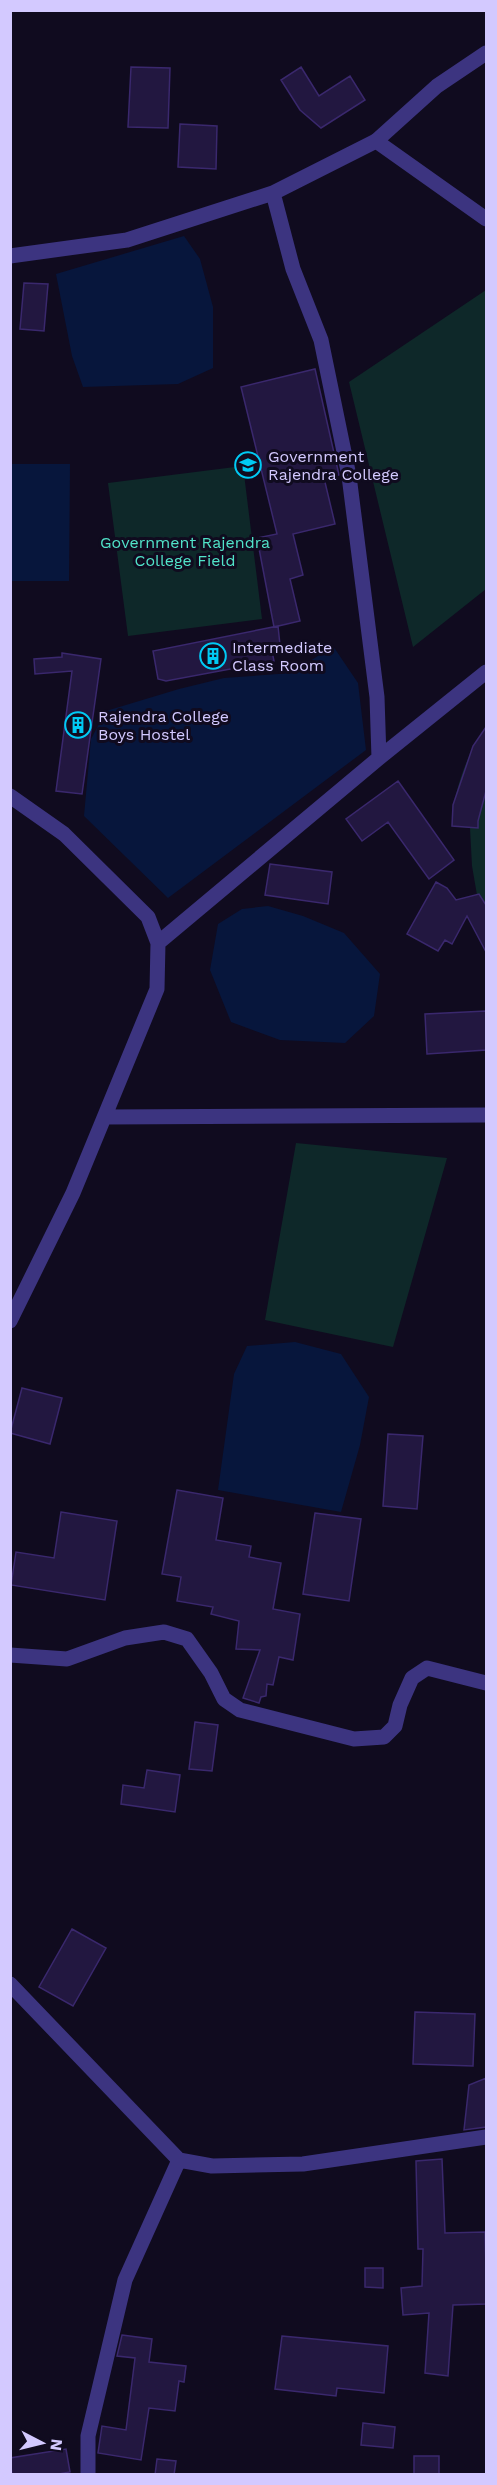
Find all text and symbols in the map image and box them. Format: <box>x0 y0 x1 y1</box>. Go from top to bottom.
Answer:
place label: Government Rajendra College <box>268 447 399 484</box>
school or university icon: Government Rajendra College <box>233 450 263 480</box>
park label: Government Rajendra College Field <box>100 533 270 570</box>
place label: Intermediate Class Room <box>232 638 332 675</box>
building icon: Intermediate Class Room <box>198 641 228 671</box>
place label: Rajendra College Boys Hostel <box>98 707 229 744</box>
building icon: Rajendra College Boys Hostel <box>63 710 93 740</box>
north arrow <box>12 2413 72 2473</box>
text: N <box>46 2438 67 2452</box>

